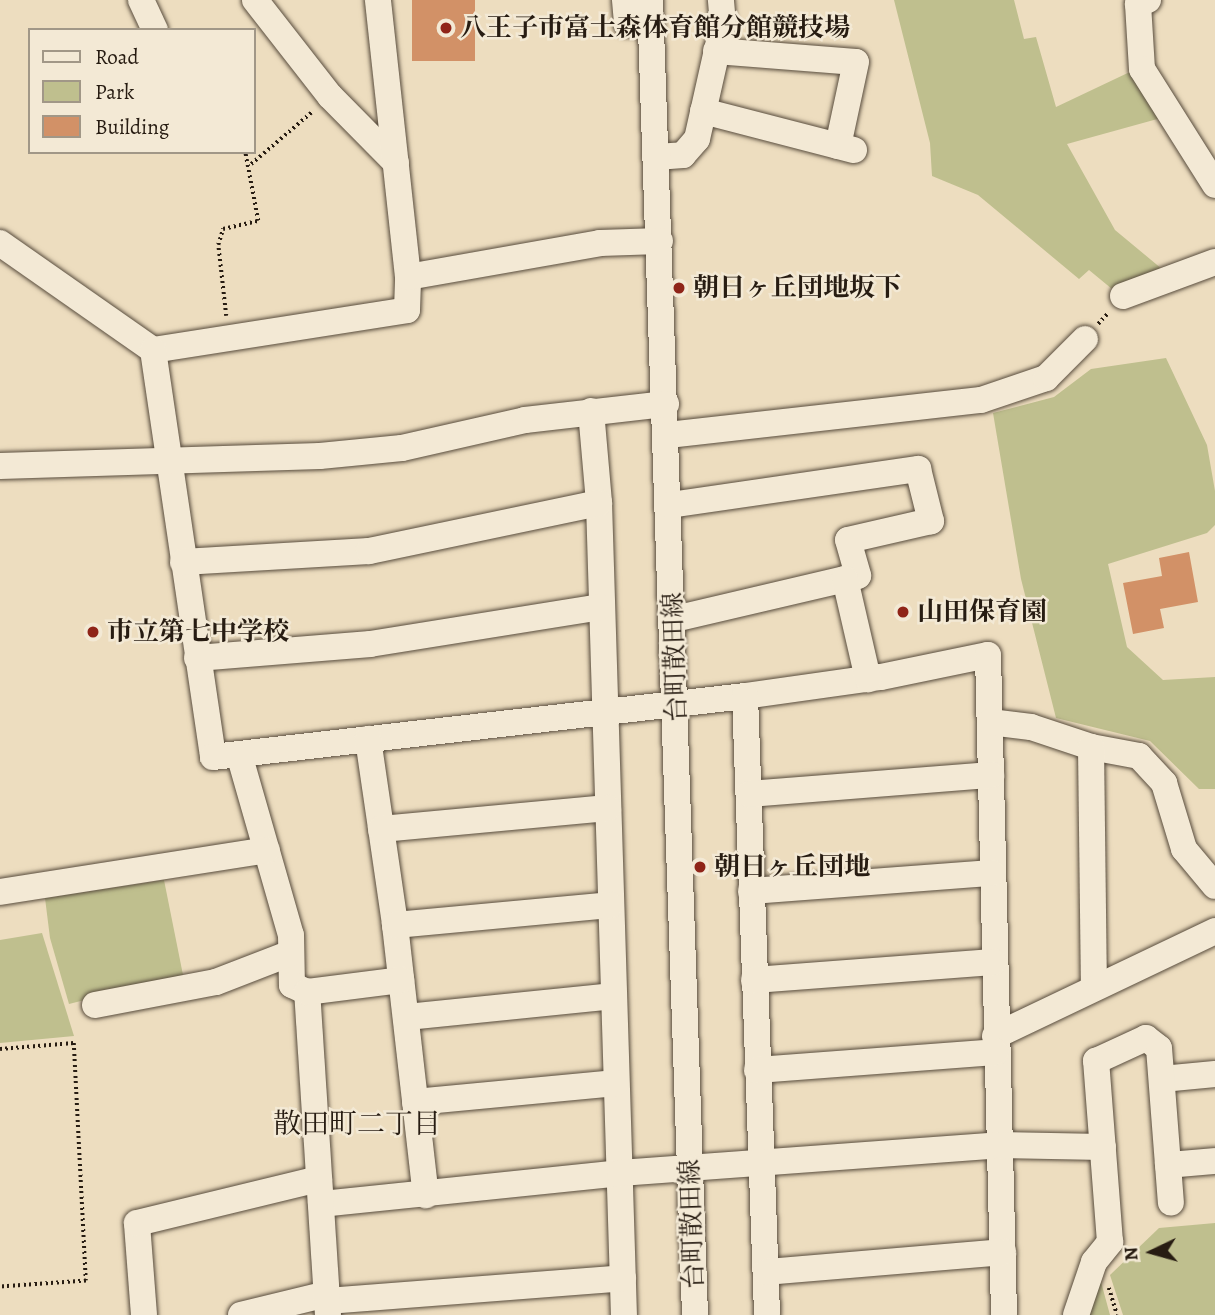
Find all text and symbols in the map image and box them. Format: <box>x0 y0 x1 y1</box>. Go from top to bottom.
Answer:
place label: 八王子市富士森体育館分館競技場 <box>460 12 850 44</box>
marker: 八王子市富士森体育館分館競技場 <box>438 20 454 36</box>
legend <box>28 28 256 154</box>
text: Road <box>95 43 139 71</box>
text: Park <box>95 78 134 106</box>
text: Building <box>95 113 169 141</box>
place label: 朝日ヶ丘団地坂下 <box>693 272 901 304</box>
marker: 朝日ヶ丘団地坂下 <box>671 280 687 296</box>
street label: 台町散田線 <box>657 591 693 723</box>
place label: 山田保育園 <box>917 596 1047 628</box>
marker: 山田保育園 <box>895 604 911 620</box>
place label: 市立第七中学校 <box>107 616 289 648</box>
marker: 市立第七中学校 <box>85 624 101 640</box>
place label: 朝日ヶ丘団地 <box>714 851 870 883</box>
marker: 朝日ヶ丘団地 <box>692 859 708 875</box>
district label: 散田町二丁目 <box>273 1107 441 1141</box>
street label: 台町散田線 <box>674 1158 710 1290</box>
north arrow <box>1117 1217 1187 1287</box>
text: N <box>1118 1246 1145 1262</box>

